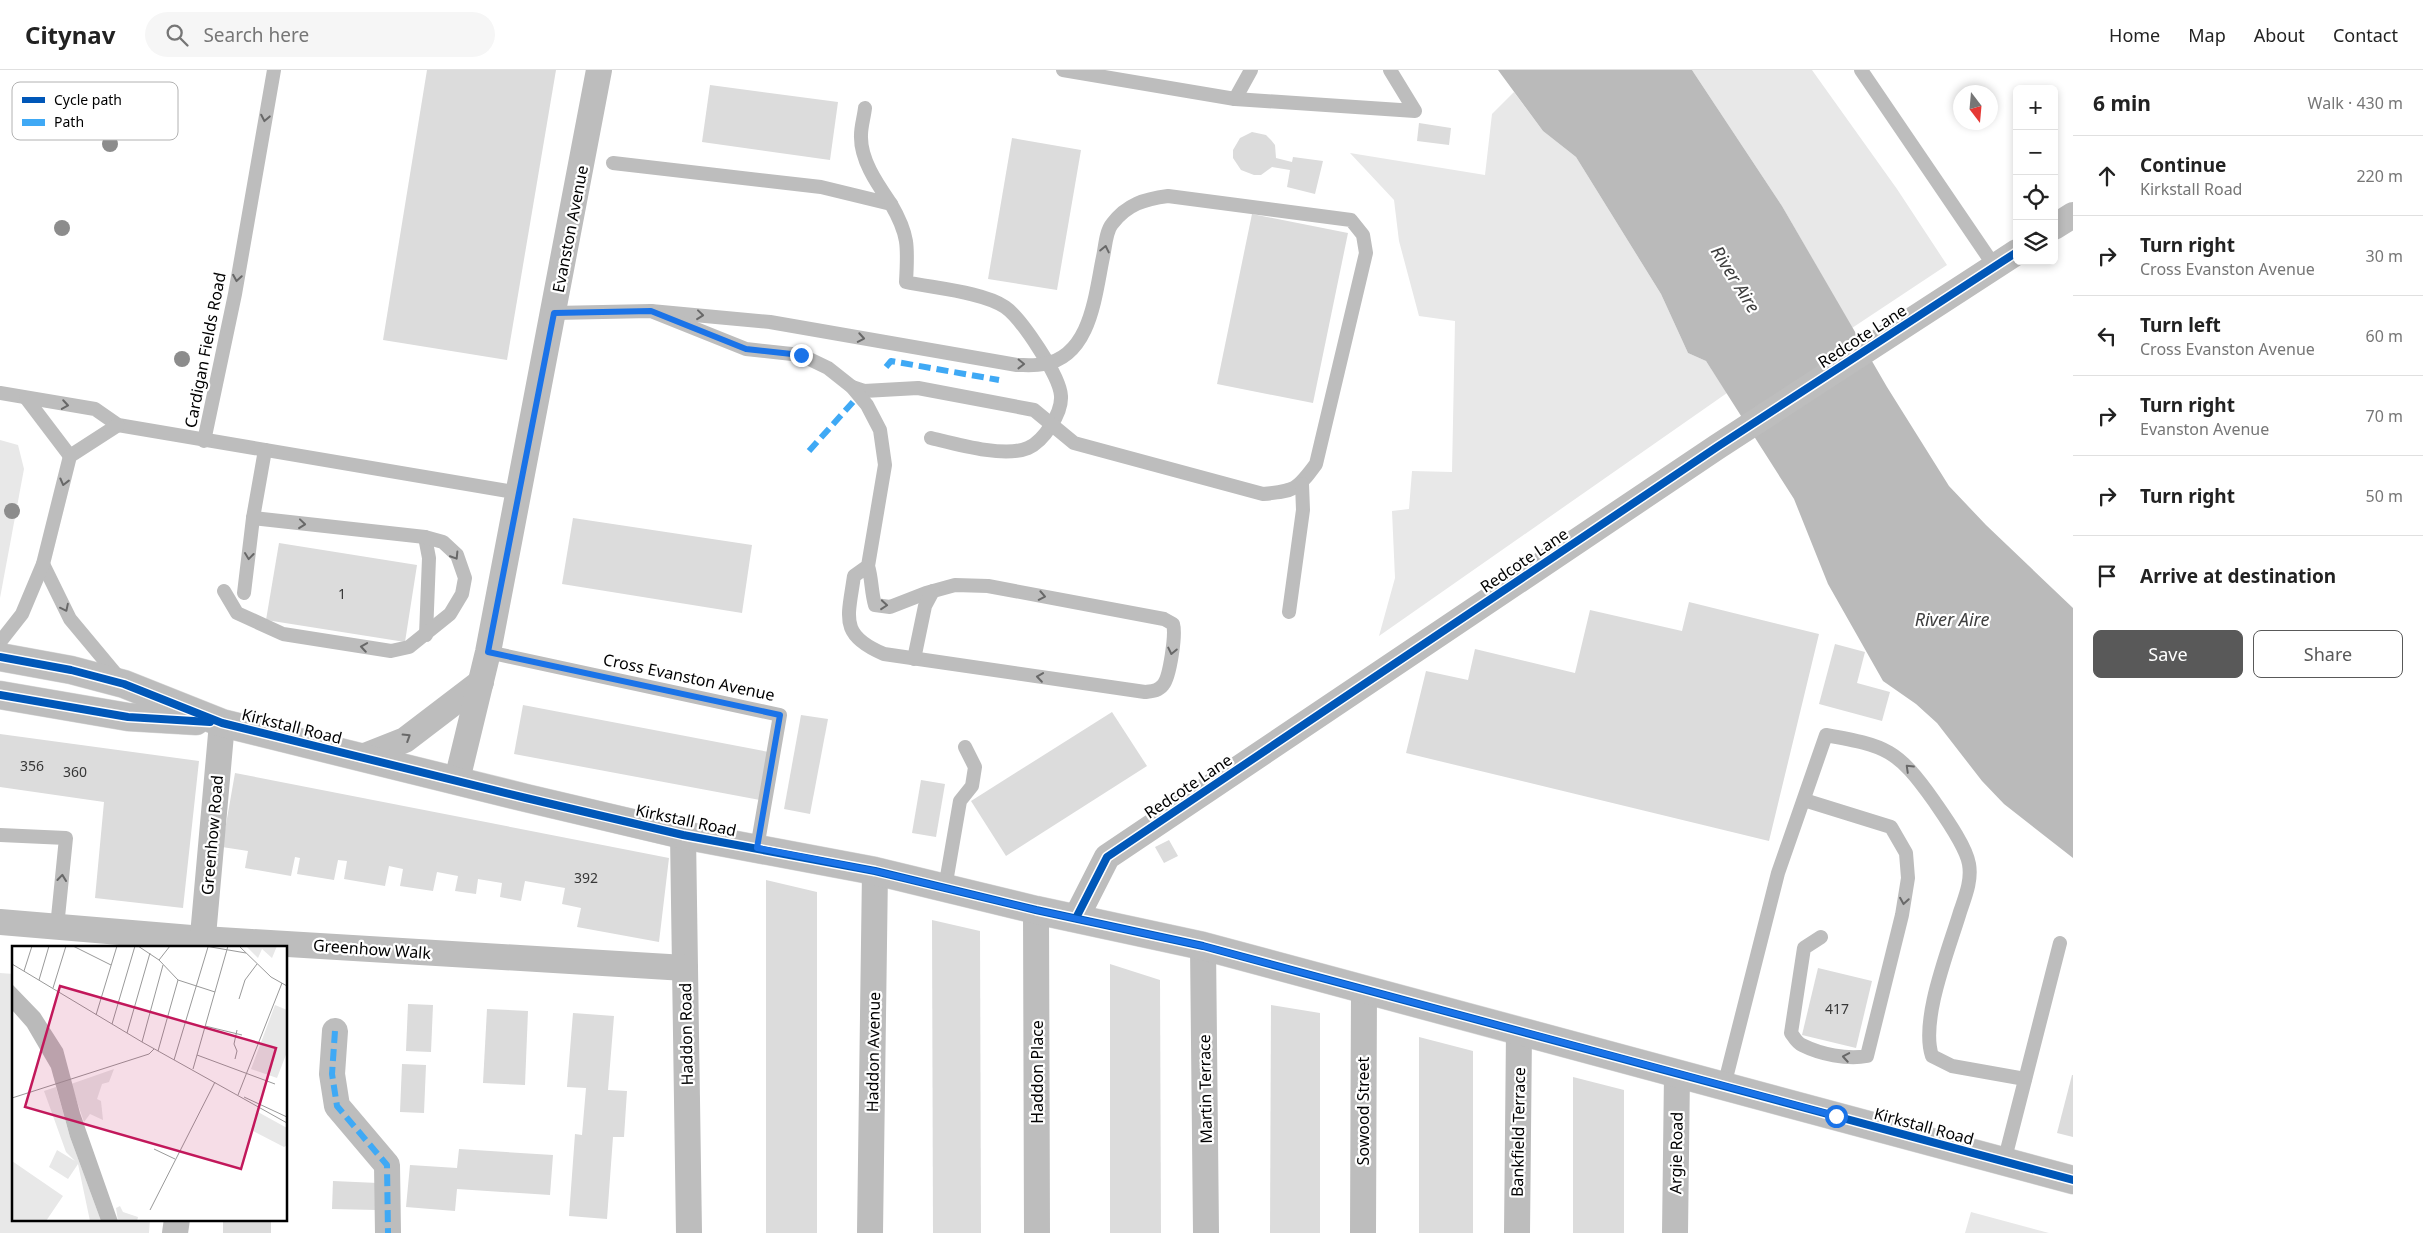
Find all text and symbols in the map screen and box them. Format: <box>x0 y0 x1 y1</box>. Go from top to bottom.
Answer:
search box <box>145 12 495 57</box>
text: Citynav <box>25 18 115 51</box>
icon: search <box>163 21 191 49</box>
text: Search here <box>203 22 309 48</box>
text: Home <box>2109 23 2160 47</box>
text: Map <box>2188 23 2226 47</box>
text: About <box>2254 23 2305 47</box>
text: Contact <box>2333 23 2398 47</box>
legend <box>12 82 178 140</box>
north arrow <box>1953 85 1998 130</box>
map controls <box>2013 85 2058 265</box>
button: + <box>2013 85 2058 130</box>
text: 6 min <box>2093 89 2151 117</box>
text: Cycle path <box>54 90 122 109</box>
text: Walk · 430 m <box>2308 92 2403 114</box>
text: Path <box>54 112 84 131</box>
one-way arrow <box>260 113 270 122</box>
button: − <box>2013 130 2058 175</box>
text: Continue <box>2140 152 2226 178</box>
icon: ahead <box>2093 162 2121 190</box>
street label: Evanston Avenue <box>547 163 593 295</box>
text: 220 m <box>2356 165 2403 187</box>
button: locate <box>2013 175 2058 220</box>
text: Kirkstall Road <box>2140 178 2242 200</box>
button: layers <box>2013 220 2058 265</box>
text: Turn right <box>2140 232 2235 258</box>
water label: River Aire <box>1706 241 1766 317</box>
icon: right <box>2093 242 2121 270</box>
one-way arrow <box>1099 245 1110 253</box>
text: 30 m <box>2366 245 2403 267</box>
text: Cross Evanston Avenue <box>2140 258 2315 280</box>
street label: Cardigan Fields Road <box>179 270 231 430</box>
one-way arrow <box>233 274 243 282</box>
street label: Redcote Lane <box>1813 299 1911 373</box>
one-way arrow <box>696 310 704 321</box>
text: Turn left <box>2140 312 2221 338</box>
icon: left <box>2093 322 2121 350</box>
text: 60 m <box>2366 325 2403 347</box>
one-way arrow <box>856 333 865 343</box>
text: Cross Evanston Avenue <box>2140 338 2315 360</box>
route end <box>790 344 813 367</box>
one-way arrow <box>1017 359 1025 370</box>
text: Turn right <box>2140 392 2235 418</box>
one-way arrow <box>61 399 70 409</box>
icon: right <box>2093 402 2121 430</box>
text: 70 m <box>2366 405 2403 427</box>
text: Evanston Avenue <box>2140 418 2269 440</box>
one-way arrow <box>59 477 70 486</box>
icon: right <box>2093 482 2121 510</box>
text: Turn right <box>2140 483 2235 509</box>
text: 50 m <box>2366 485 2403 507</box>
one-way arrow <box>298 518 306 529</box>
street label: Redcote Lane <box>1476 523 1572 597</box>
one-way arrow <box>449 551 459 560</box>
one-way arrow <box>244 552 255 560</box>
icon: arrive <box>2093 562 2121 590</box>
text: Arrive at destination <box>2140 563 2336 589</box>
house number: 1 <box>338 584 346 603</box>
one-way arrow <box>1037 591 1046 601</box>
one-way arrow <box>880 599 888 610</box>
one-way arrow <box>58 603 69 612</box>
water label: River Aire <box>1915 607 1989 631</box>
button: Save <box>2093 630 2243 678</box>
button: Share <box>2253 630 2403 678</box>
one-way arrow <box>359 642 367 653</box>
one-way arrow <box>1167 646 1178 655</box>
street label: Cross Evanston Avenue <box>601 648 777 706</box>
one-way arrow <box>1036 672 1044 683</box>
street label: Kirkstall Road <box>240 703 344 749</box>
one-way arrow <box>401 734 410 744</box>
street label: Redcote Lane <box>1140 749 1236 823</box>
house number: 356 <box>20 756 44 775</box>
house number: 360 <box>63 762 87 781</box>
one-way arrow <box>1905 765 1914 774</box>
street label: Greenhow Road <box>196 774 228 896</box>
street label: Kirkstall Road <box>634 799 738 841</box>
house number: 392 <box>574 868 598 887</box>
one-way arrow <box>56 874 67 882</box>
one-way arrow <box>1900 897 1910 906</box>
street label: Greenhow Walk <box>312 934 432 964</box>
inset map <box>12 946 288 1220</box>
street label: Haddon Road <box>674 982 698 1086</box>
street label: Haddon Avenue <box>861 992 885 1112</box>
house number: 417 <box>1825 999 1849 1018</box>
street label: Haddon Place <box>1026 1020 1048 1124</box>
street label: Martin Terrace <box>1193 1034 1217 1144</box>
one-way arrow <box>1842 1052 1851 1062</box>
street label: Sowood Street <box>1352 1056 1374 1165</box>
street label: Bankfield Terrace <box>1506 1067 1530 1197</box>
street label: Kirkstall Road <box>1872 1102 1976 1150</box>
route start <box>1825 1105 1848 1128</box>
street label: Argie Road <box>1664 1112 1688 1194</box>

